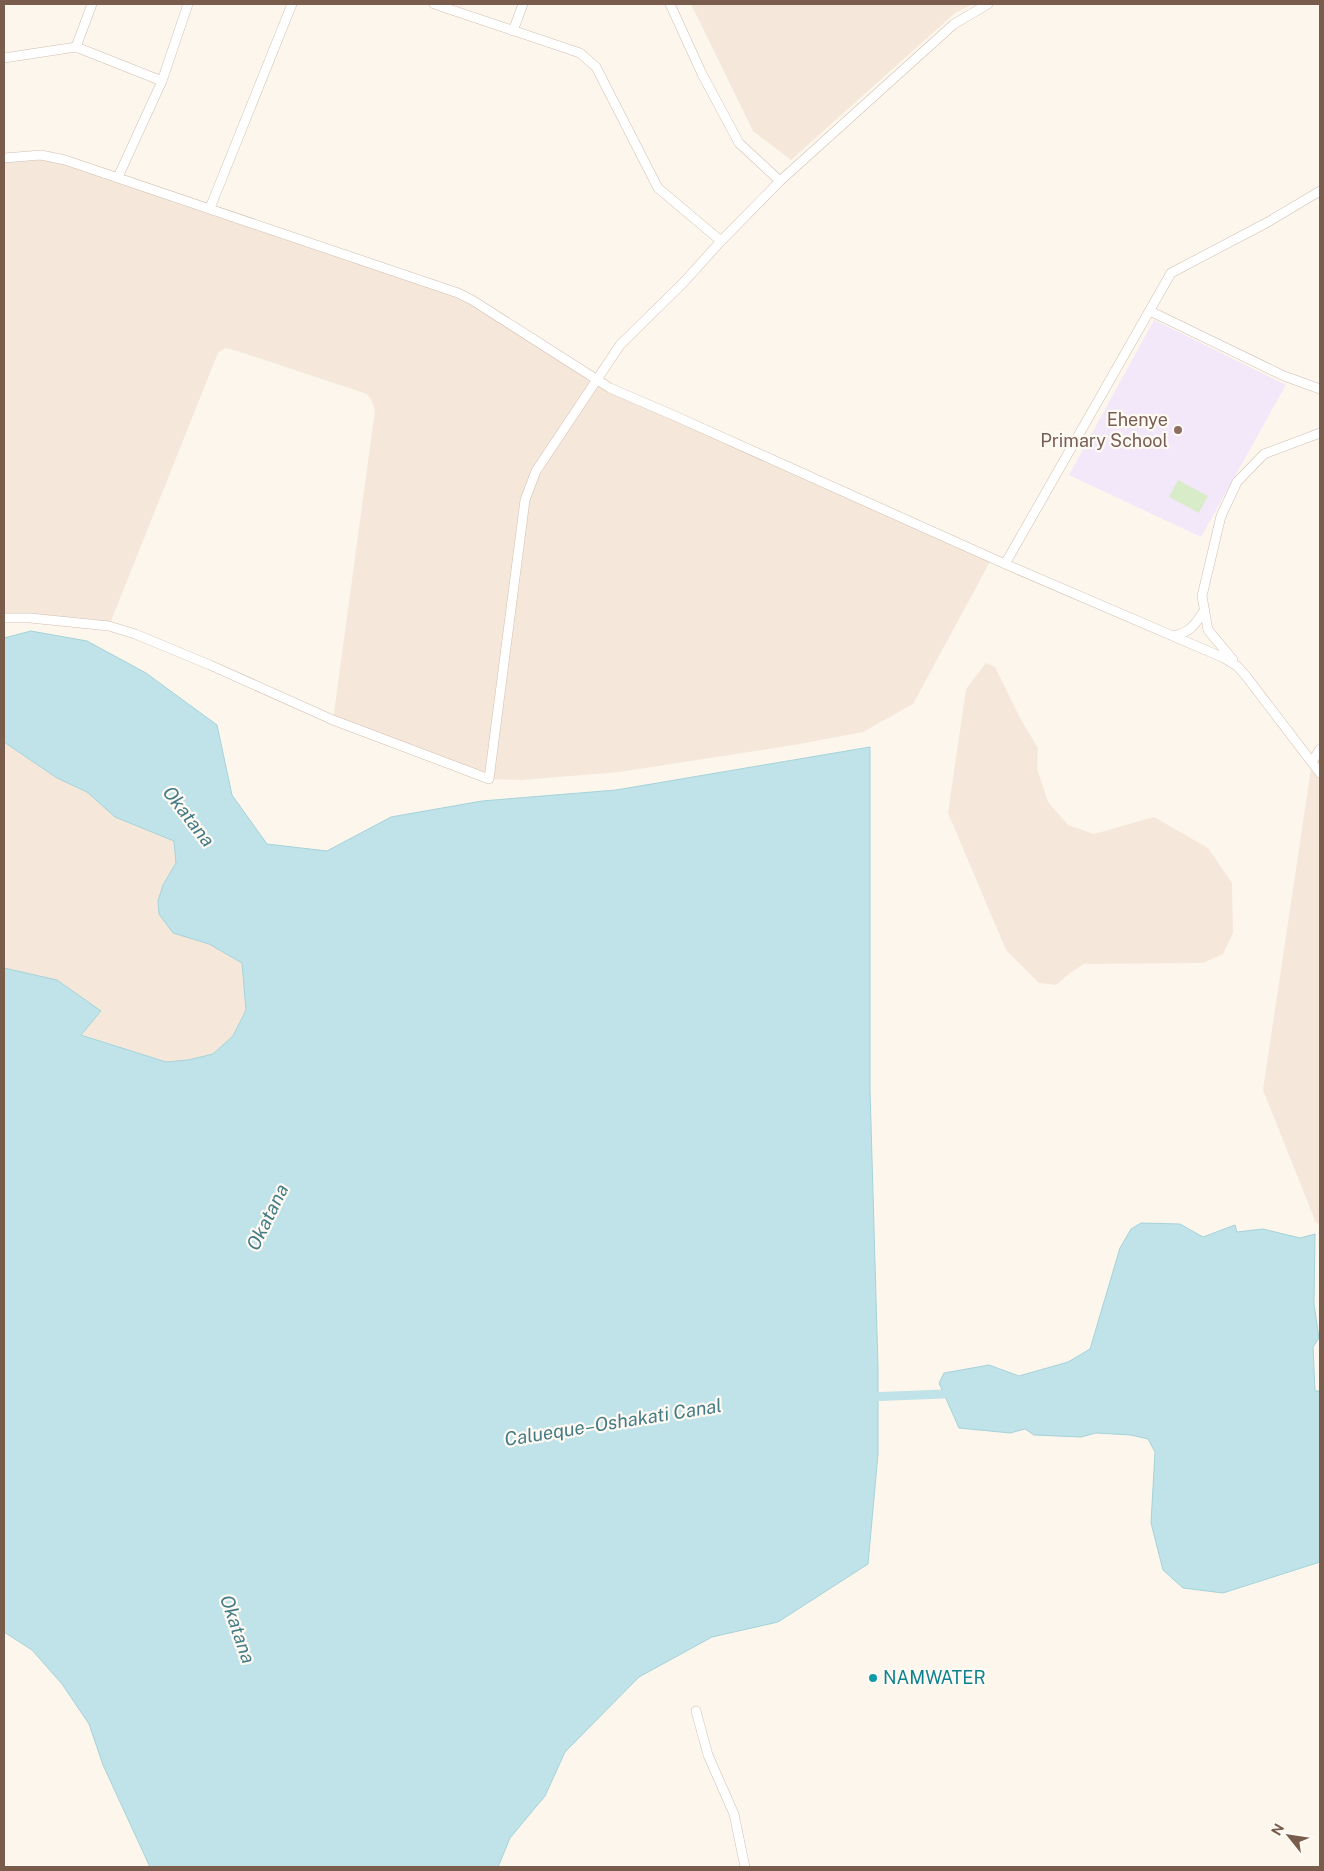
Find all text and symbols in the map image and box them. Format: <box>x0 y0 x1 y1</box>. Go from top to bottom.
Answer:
place label: Ehenye Primary School <box>1040 409 1168 451</box>
marker: Ehenye Primary School <box>1172 424 1184 436</box>
water label: Okatana <box>159 781 219 851</box>
water label: Okatana <box>242 1180 292 1254</box>
water label: Calueque–Oshakati Canal <box>503 1394 723 1450</box>
water label: Okatana <box>216 1592 260 1666</box>
place label: NAMWATER <box>883 1667 986 1688</box>
marker: NAMWATER <box>867 1672 879 1684</box>
north arrow <box>1264 1811 1314 1861</box>
text: N <box>1268 1821 1287 1838</box>

